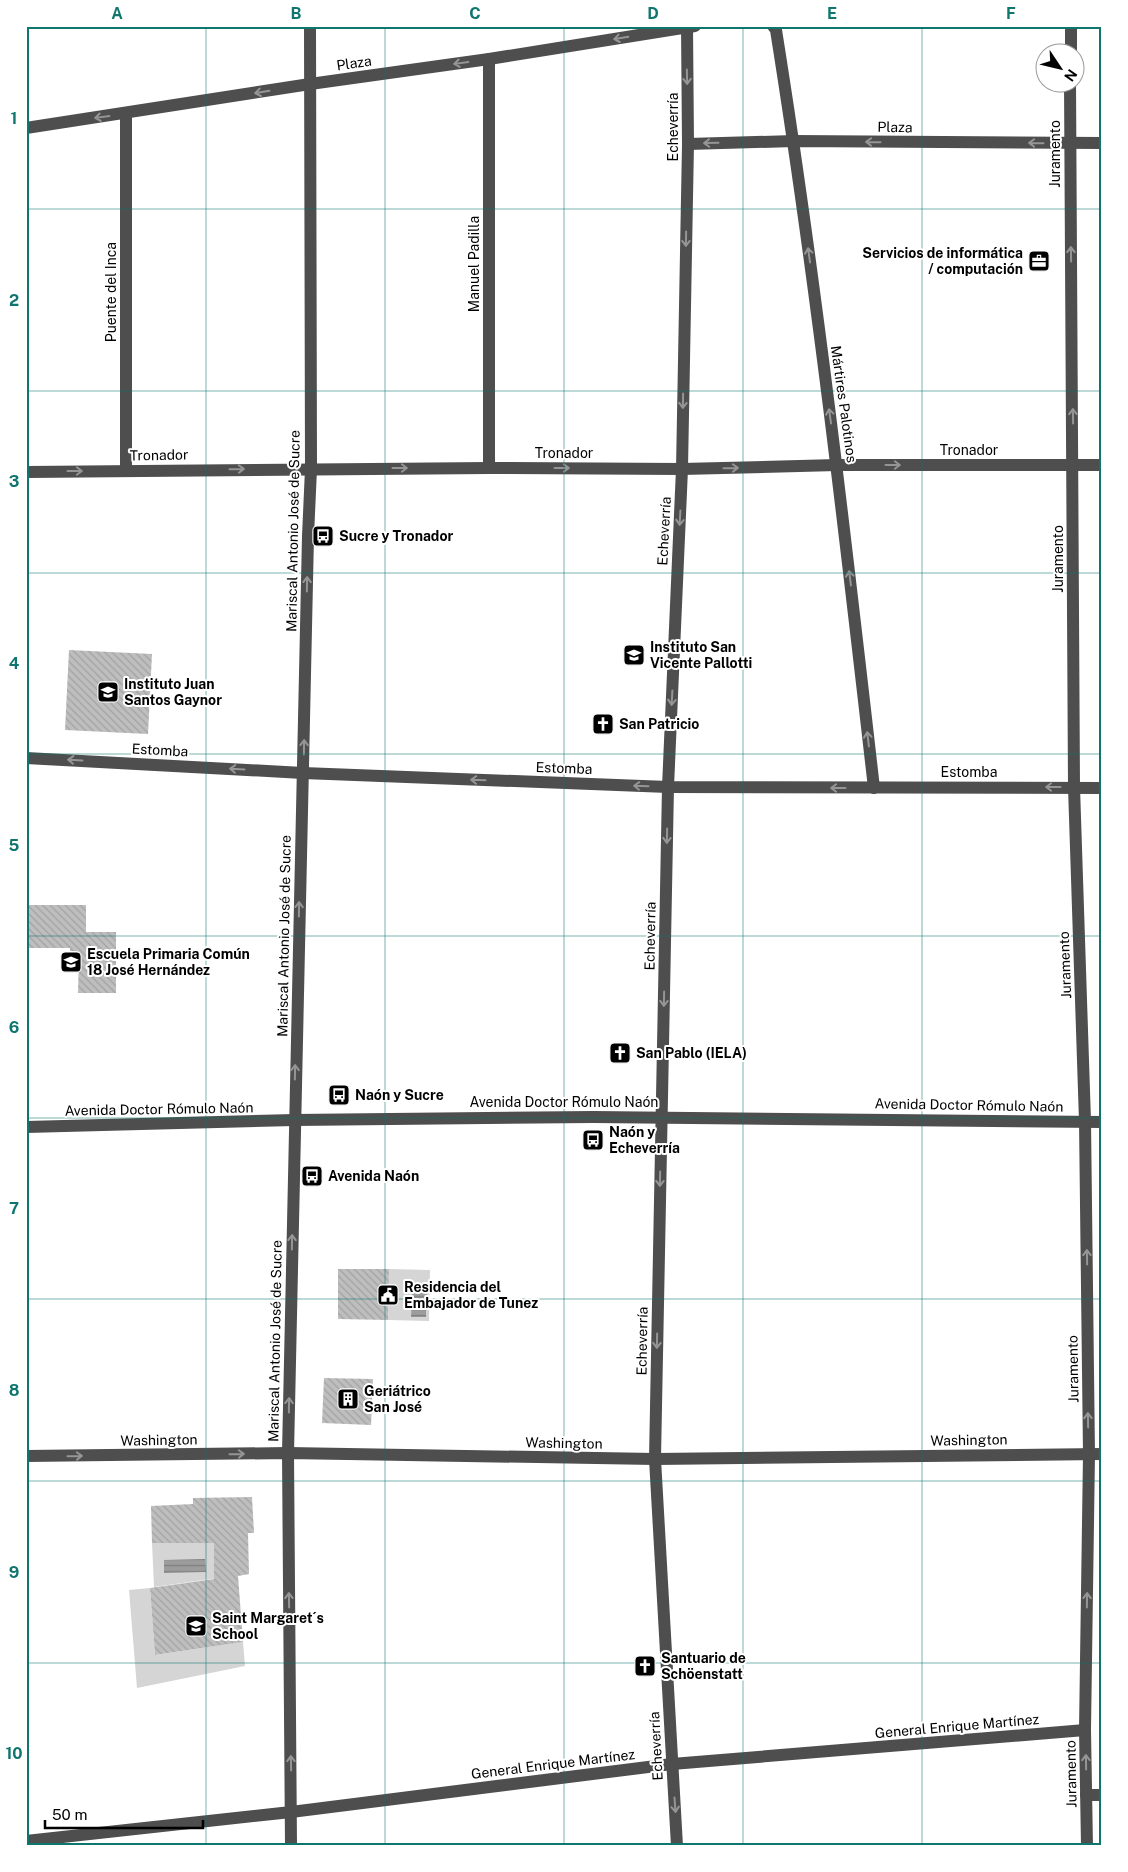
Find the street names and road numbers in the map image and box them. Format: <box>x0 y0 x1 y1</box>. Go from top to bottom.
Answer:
street label: Plaza <box>335 53 373 73</box>
street label: Echeverría <box>665 93 681 161</box>
street label: Plaza <box>877 119 913 135</box>
street label: Juramento <box>1047 120 1063 188</box>
street label: Manuel Padilla <box>466 216 482 312</box>
street label: Puente del Inca <box>103 242 119 342</box>
street label: Mártires Palotinos <box>828 344 860 464</box>
street label: Mariscal Antonio José de Sucre <box>283 430 303 632</box>
street label: Tronador <box>940 442 998 458</box>
street label: Tronador <box>535 445 593 461</box>
street label: Tronador <box>130 446 188 464</box>
street label: Echeverría <box>654 496 674 566</box>
street label: Juramento <box>1050 525 1066 593</box>
street label: Estomba <box>131 741 189 759</box>
street label: Estomba <box>535 759 593 777</box>
street label: Estomba <box>941 764 997 780</box>
street label: Mariscal Antonio José de Sucre <box>274 835 294 1037</box>
street label: Echeverría <box>641 901 659 971</box>
street label: Juramento <box>1056 931 1074 999</box>
street label: Avenida Doctor Rómulo Naón <box>470 1094 658 1110</box>
street label: Avenida Doctor Rómulo Naón <box>874 1095 1064 1115</box>
street label: Avenida Doctor Rómulo Naón <box>64 1099 254 1119</box>
street label: Mariscal Antonio José de Sucre <box>265 1240 285 1442</box>
street label: Echeverría <box>633 1306 651 1376</box>
street label: Juramento <box>1064 1335 1082 1403</box>
street label: Washington <box>120 1431 198 1449</box>
street label: Washington <box>930 1431 1008 1449</box>
street label: Washington <box>525 1434 603 1452</box>
street label: Echeverría <box>646 1711 666 1781</box>
street label: General Enrique Martínez <box>874 1711 1040 1741</box>
street label: Juramento <box>1062 1740 1080 1808</box>
street label: General Enrique Martínez <box>470 1746 636 1782</box>

